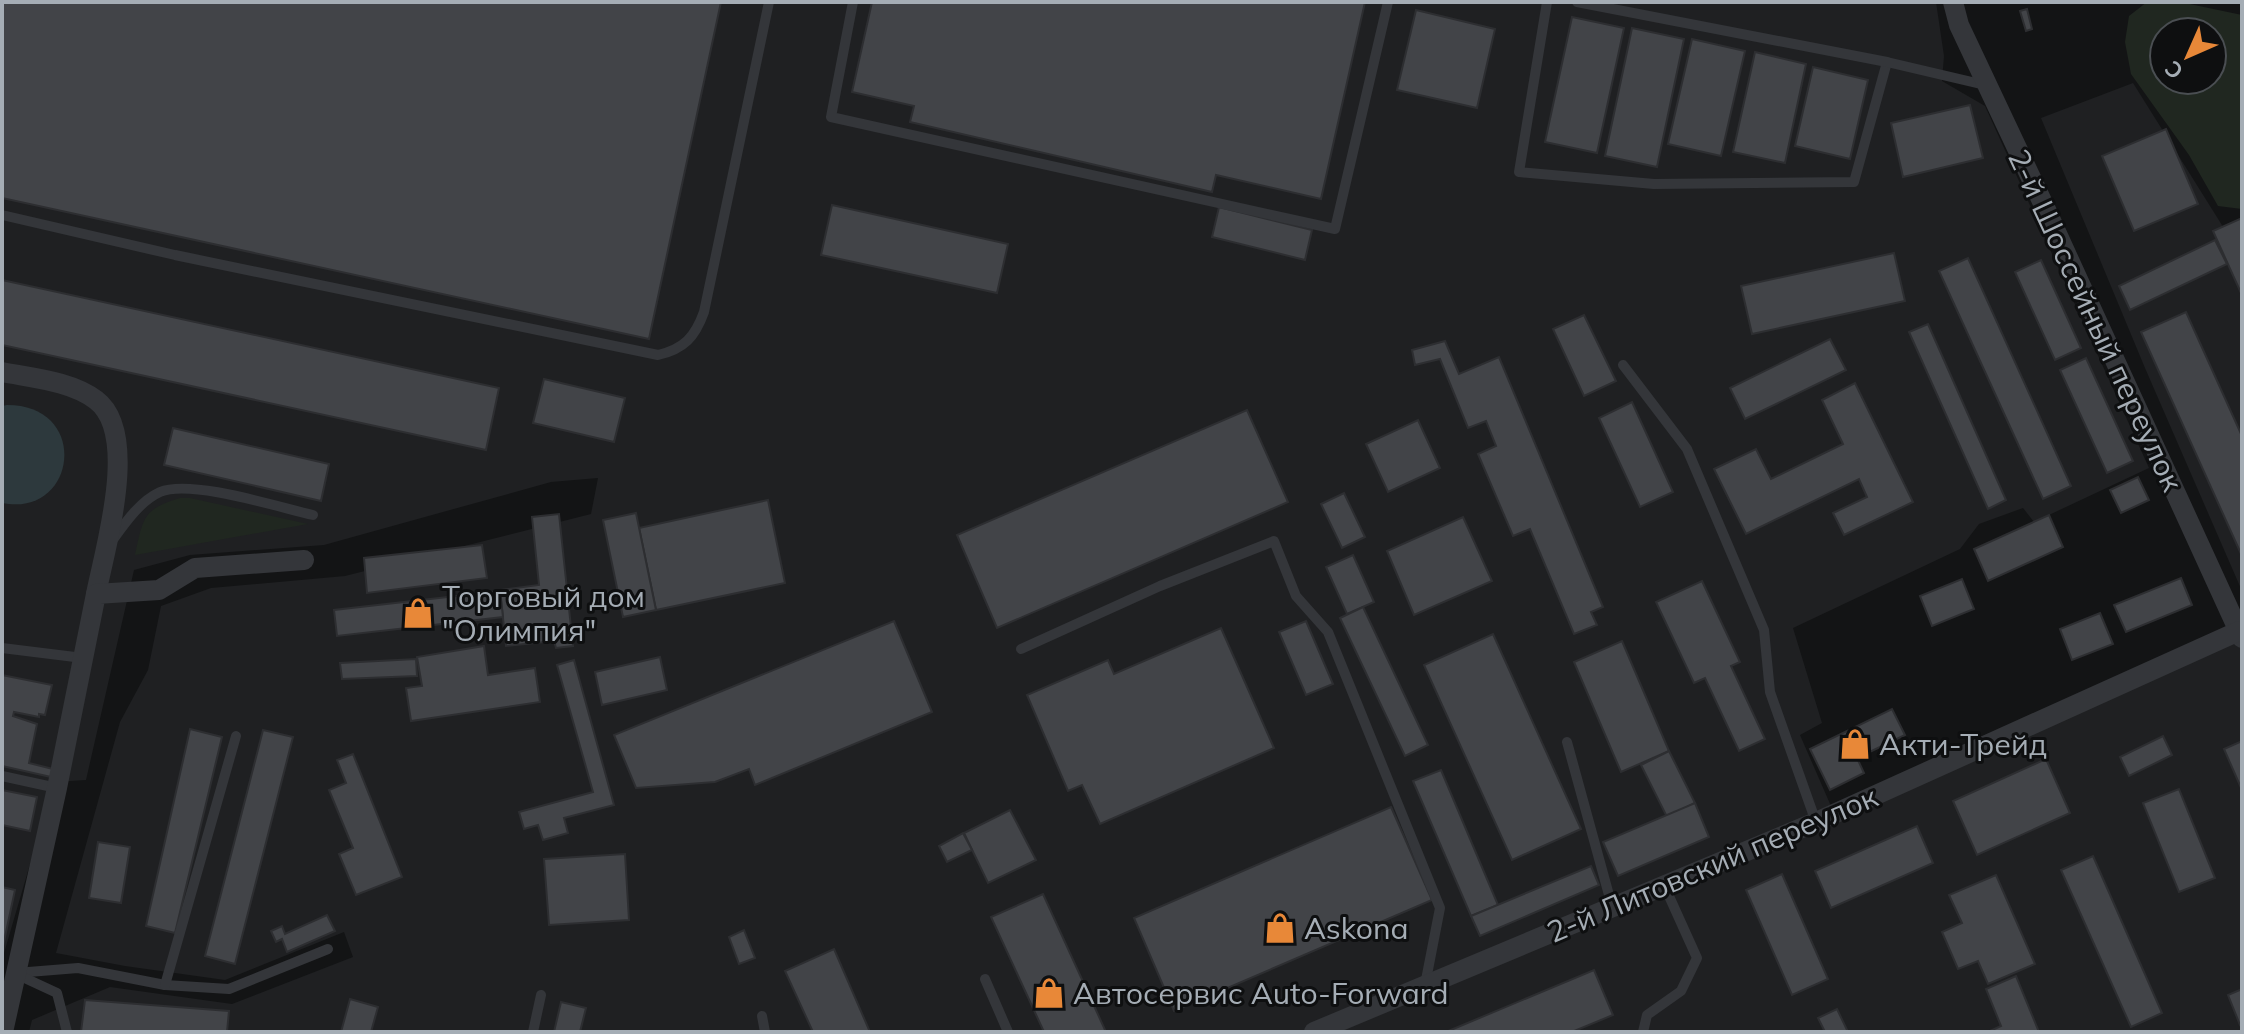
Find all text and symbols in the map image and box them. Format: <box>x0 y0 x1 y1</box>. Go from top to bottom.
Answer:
north arrow <box>2148 16 2228 96</box>
text: С <box>2159 55 2189 85</box>
street label: 2-й Шоссейный переулок <box>2000 143 2192 498</box>
place label: Торговый дом "Олимпия" <box>442 577 645 649</box>
shop icon: Торговый дом "Олимпия" <box>401 596 435 630</box>
place label: Акти-Трейд <box>1879 725 2047 763</box>
shop icon: Акти-Трейд <box>1838 727 1872 761</box>
street label: 2-й Литовский переулок <box>1541 777 1884 951</box>
place label: Askona <box>1304 909 1409 947</box>
shop icon: Askona <box>1263 911 1297 945</box>
place label: Автосервис Auto-Forward <box>1073 974 1449 1012</box>
shop icon: Автосервис Auto-Forward <box>1032 976 1066 1010</box>

